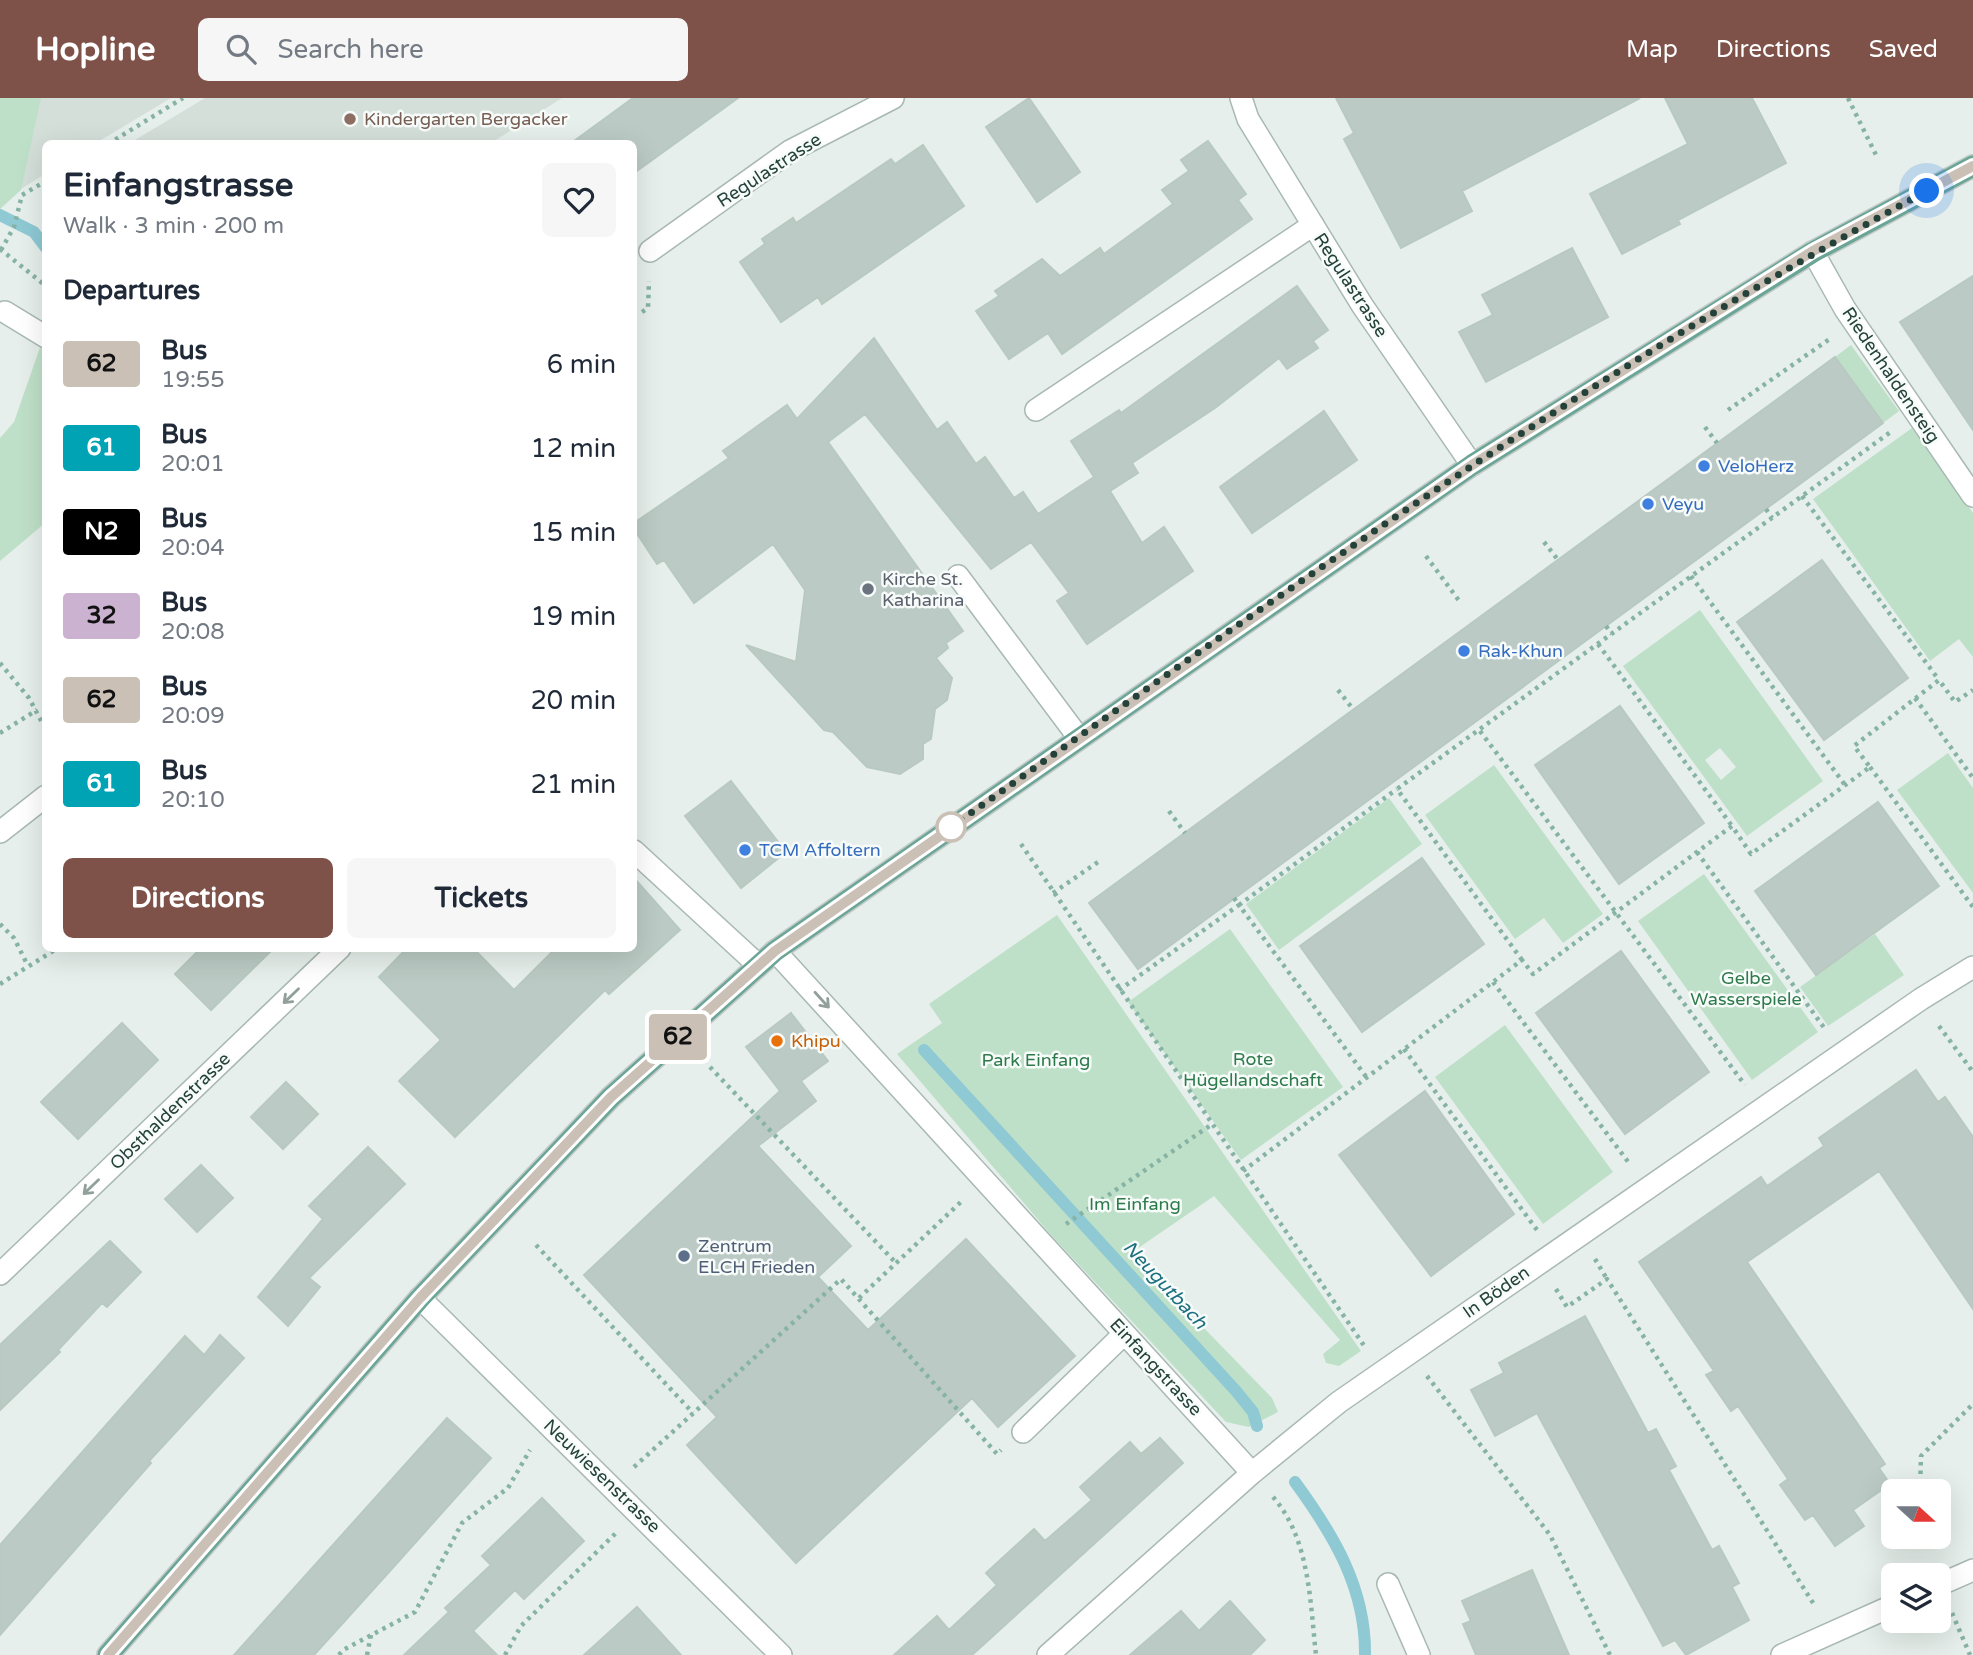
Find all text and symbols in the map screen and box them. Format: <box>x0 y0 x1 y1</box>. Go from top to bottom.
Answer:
search box <box>198 18 688 81</box>
text: Hopline <box>35 30 156 69</box>
icon: search <box>222 30 260 68</box>
text: Search here <box>278 34 424 65</box>
text: Map <box>1626 35 1678 64</box>
text: Directions <box>1716 35 1831 64</box>
text: Saved <box>1869 35 1938 64</box>
place label: Kindergarten Bergacker <box>364 108 568 130</box>
marker: Kindergarten Bergacker <box>342 111 358 127</box>
street label: Regulastrasse <box>713 128 825 212</box>
button: heart <box>542 163 616 237</box>
text: Einfangstrasse <box>63 166 293 205</box>
your location <box>1909 173 1944 208</box>
text: Walk · 3 min · 200 m <box>63 212 284 240</box>
street label: Regulastrasse <box>1309 229 1393 341</box>
text: Departures <box>63 275 200 306</box>
street label: Riedenhaldensteig <box>1837 303 1945 447</box>
text: Bus <box>161 335 207 366</box>
text: 62 <box>86 349 117 378</box>
text: 6 min <box>547 349 616 380</box>
text: 19:55 <box>161 366 225 394</box>
text: Bus <box>161 419 207 450</box>
text: 61 <box>86 433 117 462</box>
text: 12 min <box>530 433 616 464</box>
text: 20:01 <box>161 450 225 478</box>
place label: VeloHerz <box>1718 455 1794 477</box>
marker: VeloHerz <box>1696 458 1712 474</box>
place label: Veyu <box>1662 493 1704 515</box>
marker: Veyu <box>1640 496 1656 512</box>
text: Bus <box>161 503 207 534</box>
text: N2 <box>84 517 119 546</box>
text: 15 min <box>530 517 616 548</box>
text: 20:04 <box>161 534 225 562</box>
place label: Kirche St. Katharina <box>882 568 964 611</box>
marker: Kirche St. Katharina <box>860 581 876 597</box>
text: Bus <box>161 587 207 618</box>
text: 32 <box>86 601 117 630</box>
text: 19 min <box>530 601 616 632</box>
text: 20:08 <box>161 618 225 646</box>
place label: Rak-Khun <box>1478 640 1563 662</box>
marker: Rak-Khun <box>1456 643 1472 659</box>
text: Bus <box>161 671 207 702</box>
text: 62 <box>86 685 117 714</box>
text: 20 min <box>530 685 616 716</box>
text: 20:09 <box>161 702 225 730</box>
text: Bus <box>161 755 207 786</box>
text: 61 <box>86 769 117 798</box>
text: 21 min <box>530 769 616 800</box>
text: 20:10 <box>161 786 225 814</box>
unlabelled marker <box>936 812 966 842</box>
place label: TCM Affoltern <box>759 839 881 861</box>
marker: TCM Affoltern <box>737 842 753 858</box>
button: Directions <box>63 858 333 938</box>
button: Tickets <box>347 858 616 938</box>
park label: Gelbe Wasserspiele <box>1690 967 1802 1010</box>
one-way arrow <box>283 987 300 1004</box>
one-way arrow <box>814 991 830 1009</box>
line badge: 62 <box>646 1014 710 1060</box>
text: 62 <box>663 1022 693 1051</box>
place label: Khipu <box>791 1030 841 1052</box>
marker: Khipu <box>769 1033 785 1049</box>
street label: Obsthaldenstrasse <box>105 1048 235 1174</box>
park label: Rote Hügellandschaft <box>1183 1048 1323 1091</box>
park label: Park Einfang <box>982 1049 1090 1071</box>
one-way arrow <box>83 1179 100 1196</box>
park label: Im Einfang <box>1089 1193 1181 1215</box>
place label: Zentrum ELCH Frieden <box>698 1235 815 1278</box>
water label: Neugutbach <box>1119 1236 1212 1334</box>
marker: Zentrum ELCH Frieden <box>676 1248 692 1264</box>
street label: In Böden <box>1458 1261 1534 1323</box>
street label: Einfangstrasse <box>1105 1314 1207 1420</box>
street label: Neuwiesenstrasse <box>539 1415 665 1537</box>
north arrow <box>1881 1479 1951 1549</box>
map controls <box>1881 1479 1951 1633</box>
button: layers <box>1881 1563 1951 1633</box>

